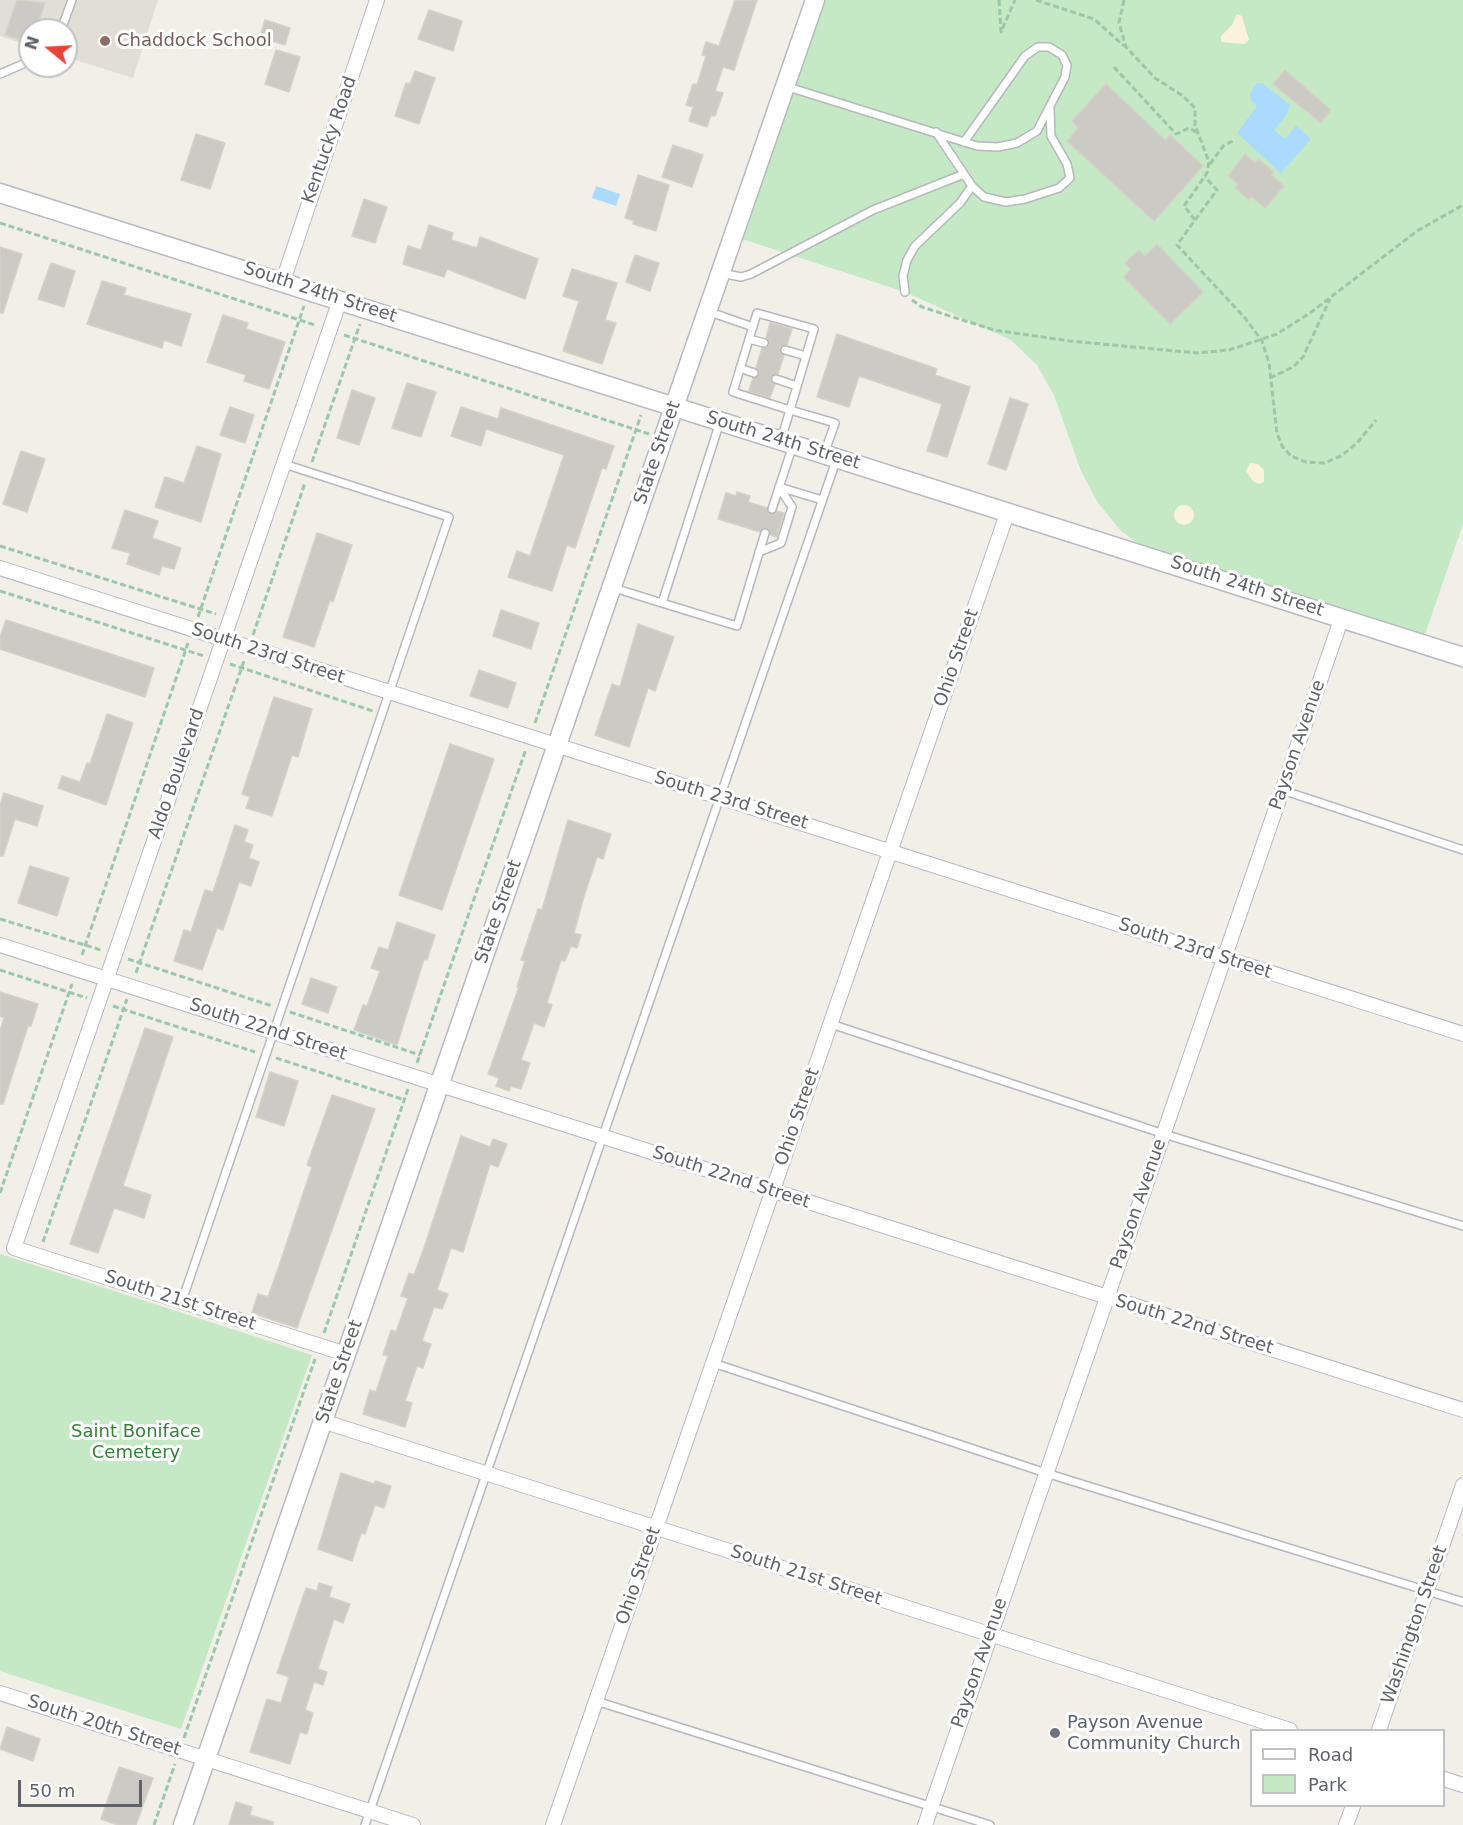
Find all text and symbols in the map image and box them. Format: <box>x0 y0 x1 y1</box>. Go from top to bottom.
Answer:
north arrow <box>18 18 78 78</box>
place label: Chaddock School <box>117 30 272 52</box>
text: N <box>21 34 43 52</box>
marker: Chaddock School <box>98 34 112 48</box>
street label: Kentucky Road <box>298 74 362 206</box>
street label: South 24th Street <box>241 258 399 328</box>
street label: State Street <box>630 398 686 508</box>
street label: South 24th Street <box>703 407 863 475</box>
street label: South 24th Street <box>1168 552 1326 622</box>
street label: Ohio Street <box>930 606 984 710</box>
street label: South 23rd Street <box>189 619 347 689</box>
street label: Payson Avenue <box>1266 677 1330 813</box>
street label: Aldo Boulevard <box>145 706 209 842</box>
street label: South 23rd Street <box>651 767 811 835</box>
street label: State Street <box>471 857 527 967</box>
street label: South 23rd Street <box>1116 914 1274 984</box>
street label: South 22nd Street <box>187 994 349 1066</box>
street label: Ohio Street <box>771 1065 825 1169</box>
street label: Payson Avenue <box>1107 1136 1171 1272</box>
street label: South 22nd Street <box>650 1142 812 1214</box>
street label: South 21st Street <box>102 1266 258 1336</box>
street label: South 22nd Street <box>1112 1291 1276 1359</box>
street label: State Street <box>312 1317 368 1427</box>
park label: Saint Boniface Cemetery <box>71 1421 201 1464</box>
street label: Ohio Street <box>612 1524 666 1628</box>
street label: South 21st Street <box>728 1541 884 1611</box>
street label: Washington Street <box>1378 1543 1452 1707</box>
street label: Payson Avenue <box>948 1595 1012 1731</box>
street label: South 20th Street <box>25 1691 183 1761</box>
place label: Payson Avenue Community Church <box>1067 1712 1241 1754</box>
marker: Payson Avenue Community Church <box>1048 1726 1062 1740</box>
legend <box>1250 1729 1445 1807</box>
text: Road <box>1308 1744 1353 1765</box>
scale bar <box>21 1768 146 1806</box>
text: Park <box>1308 1774 1347 1795</box>
text: 50 m <box>29 1780 75 1801</box>

